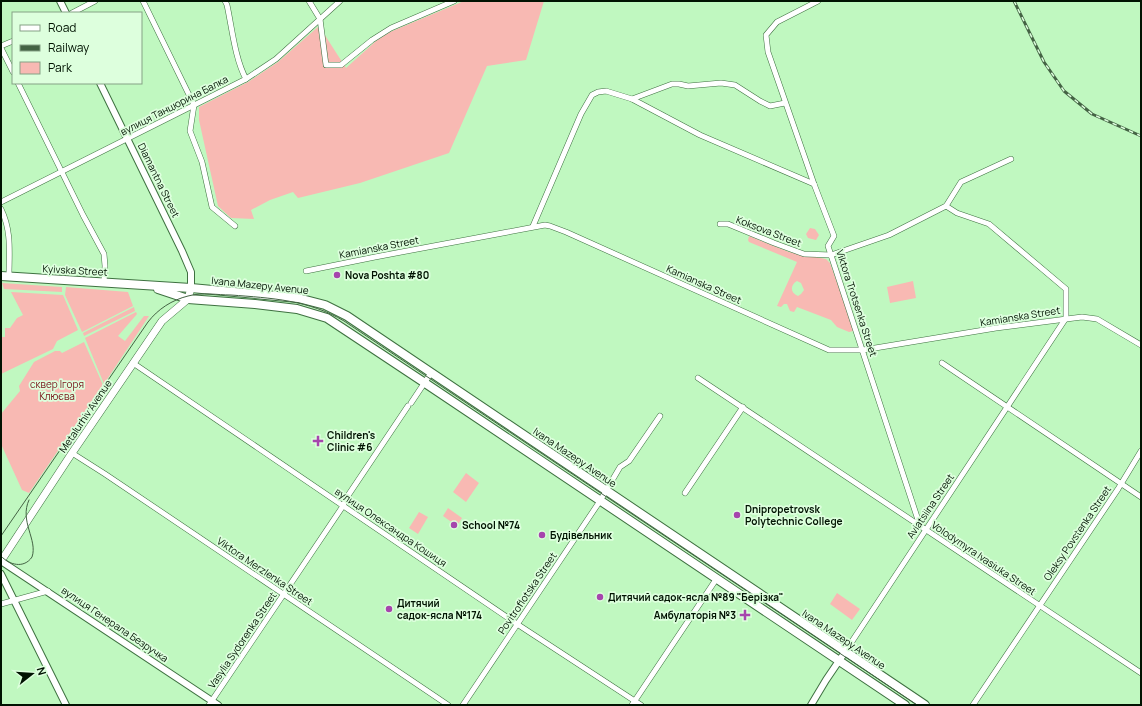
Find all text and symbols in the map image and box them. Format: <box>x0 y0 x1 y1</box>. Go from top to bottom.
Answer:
legend <box>12 12 142 84</box>
text: Road <box>48 19 76 36</box>
text: Railway <box>48 39 90 56</box>
text: Park <box>48 59 73 76</box>
street label: вулиця Танцюрина Балка <box>118 72 230 138</box>
street label: Diamantna Street <box>135 140 183 220</box>
street label: Koksova Street <box>734 212 804 250</box>
street label: Kamianska Street <box>338 232 420 262</box>
street label: Viktora Trotsenka Street <box>833 248 881 358</box>
street label: Kyivska Street <box>42 261 108 279</box>
street label: Kamianska Street <box>664 261 744 307</box>
place label: Nova Poshta #80 <box>345 268 429 282</box>
marker: Nova Poshta #80 <box>332 270 342 280</box>
street label: Ivana Mazepy Avenue <box>211 273 310 297</box>
street label: Kamianska Street <box>979 303 1061 329</box>
park label: сквер Ігоря Клюєва <box>30 377 84 403</box>
street label: Metalurhiv Avenue <box>55 377 115 455</box>
street label: Ivana Mazepy Avenue <box>530 424 620 490</box>
place label: Children's Clinic #6 <box>327 428 376 454</box>
marker: Children's Clinic #6 <box>312 435 324 447</box>
street label: Aviatsiina Street <box>903 471 957 541</box>
street label: Oleksy Povstenka Street <box>1040 483 1114 583</box>
street label: вулиця Олександра Кошиця <box>332 484 450 570</box>
place label: Dnipropetrovsk Polytechnic College <box>745 502 843 528</box>
marker: Dnipropetrovsk Polytechnic College <box>732 510 742 520</box>
place label: School №74 <box>462 518 520 532</box>
street label: Volodymyra Ivasiuka Street <box>929 518 1039 598</box>
marker: School №74 <box>449 520 459 530</box>
place label: Будівельник <box>550 528 612 542</box>
marker: Будівельник <box>537 530 547 540</box>
street label: Viktora Merzlenka Street <box>214 534 316 608</box>
street label: Povitroflotska Street <box>494 549 560 637</box>
street label: вулиця Генерала Безручка <box>59 583 171 665</box>
street label: Vasylia Sydorenka Street <box>204 589 280 691</box>
place label: Дитячий садок-ясла №89 "Берізка" <box>608 590 784 604</box>
marker: Дитячий садок-ясла №89 "Берізка" <box>595 592 605 602</box>
place label: Дитячий садок-ясла №174 <box>397 596 482 622</box>
marker: Дитячий садок-ясла №174 <box>384 604 394 614</box>
street label: Ivana Mazepy Avenue <box>799 606 889 672</box>
place label: Амбулаторія №3 <box>654 608 736 622</box>
marker: Амбулаторія №3 <box>739 609 751 621</box>
north arrow <box>12 654 52 694</box>
text: N <box>34 665 50 677</box>

